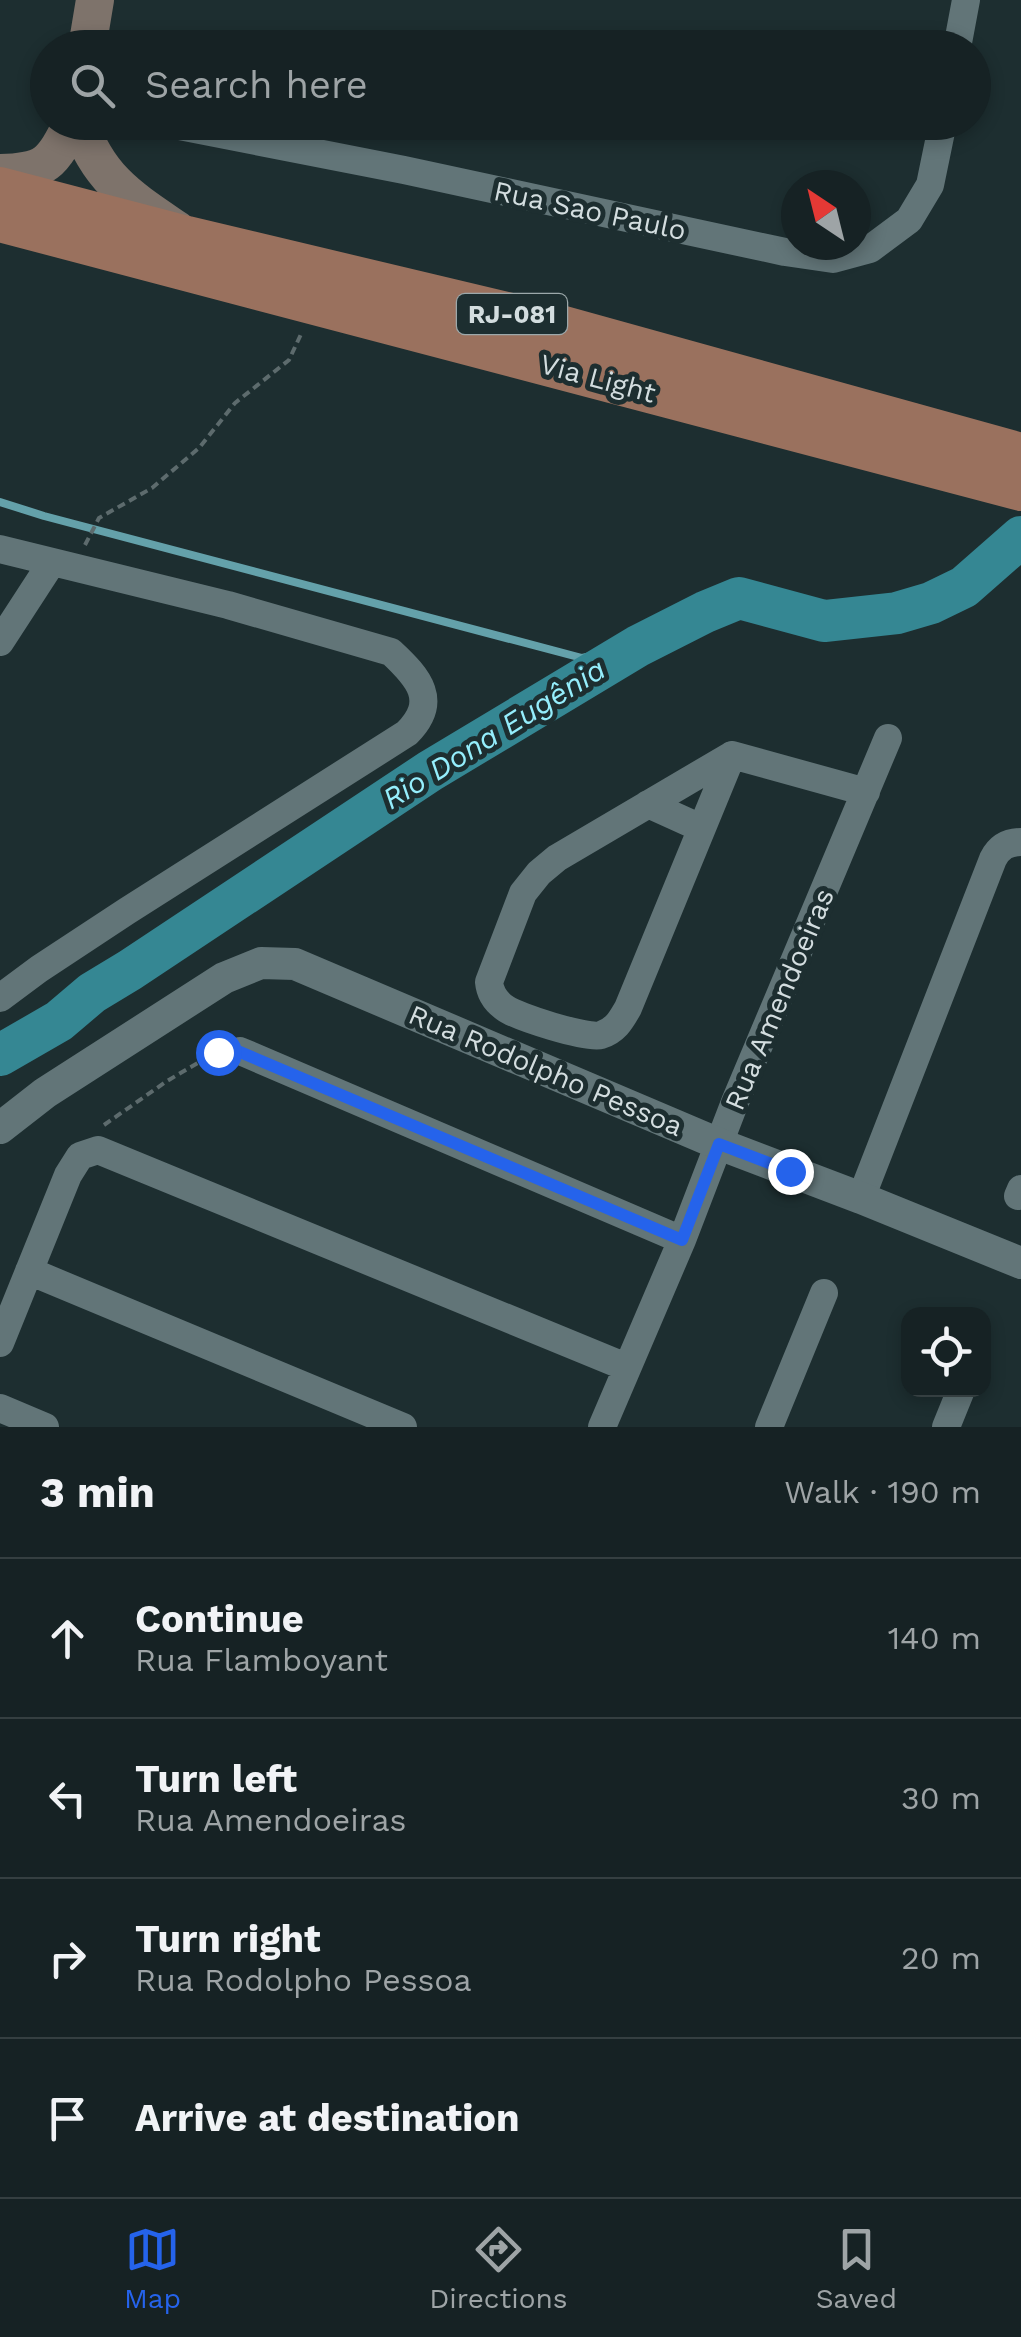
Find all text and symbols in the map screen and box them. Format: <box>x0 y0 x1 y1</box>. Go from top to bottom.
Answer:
search box <box>30 30 991 140</box>
icon: search <box>65 58 120 113</box>
text: Search here <box>145 63 368 107</box>
north arrow <box>781 170 871 260</box>
street label: Rua Sao Paulo <box>491 174 689 247</box>
road number: RJ-081 <box>457 294 567 334</box>
street label: Via Light <box>536 347 660 410</box>
water label: Rio Dona Eugênia <box>376 651 612 816</box>
street label: Rua Amendoeiras <box>718 883 841 1115</box>
street label: Rua Rodolpho Pessoa <box>404 998 688 1143</box>
route start <box>196 1030 242 1076</box>
route end <box>768 1149 814 1195</box>
map controls <box>901 1307 991 1397</box>
button: locate <box>901 1307 991 1397</box>
text: 3 min <box>40 1468 155 1517</box>
text: Walk · 190 m <box>784 1473 981 1511</box>
text: Continue <box>135 1597 304 1641</box>
icon: ahead <box>40 1611 95 1666</box>
text: 140 m <box>888 1619 981 1657</box>
text: Rua Flamboyant <box>135 1641 388 1679</box>
text: Turn left <box>135 1757 297 1801</box>
icon: left <box>40 1771 95 1826</box>
text: 30 m <box>901 1779 981 1817</box>
text: Rua Amendoeiras <box>135 1801 406 1839</box>
text: Turn right <box>135 1917 321 1961</box>
icon: right <box>40 1931 95 1986</box>
text: 20 m <box>901 1939 981 1977</box>
text: Rua Rodolpho Pessoa <box>135 1961 472 1999</box>
icon: arrive <box>40 2091 95 2146</box>
text: Arrive at destination <box>135 2096 520 2140</box>
tab: Map <box>124 2222 181 2315</box>
tab: Directions <box>429 2222 568 2315</box>
tab: Saved <box>816 2222 897 2315</box>

